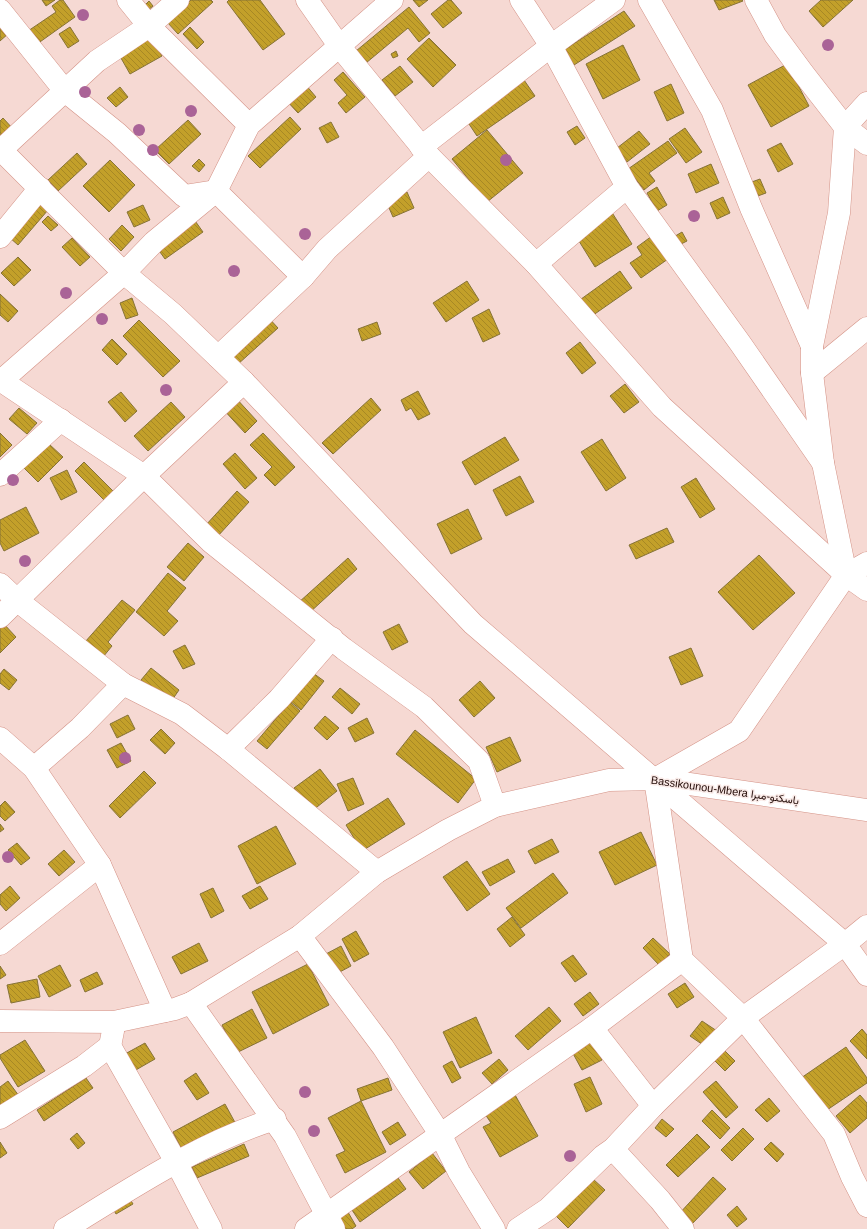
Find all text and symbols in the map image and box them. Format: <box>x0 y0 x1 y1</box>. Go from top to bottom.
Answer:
street label: Bassikounou-Mbera باسكنو-مبرا <box>650 774 800 807</box>

